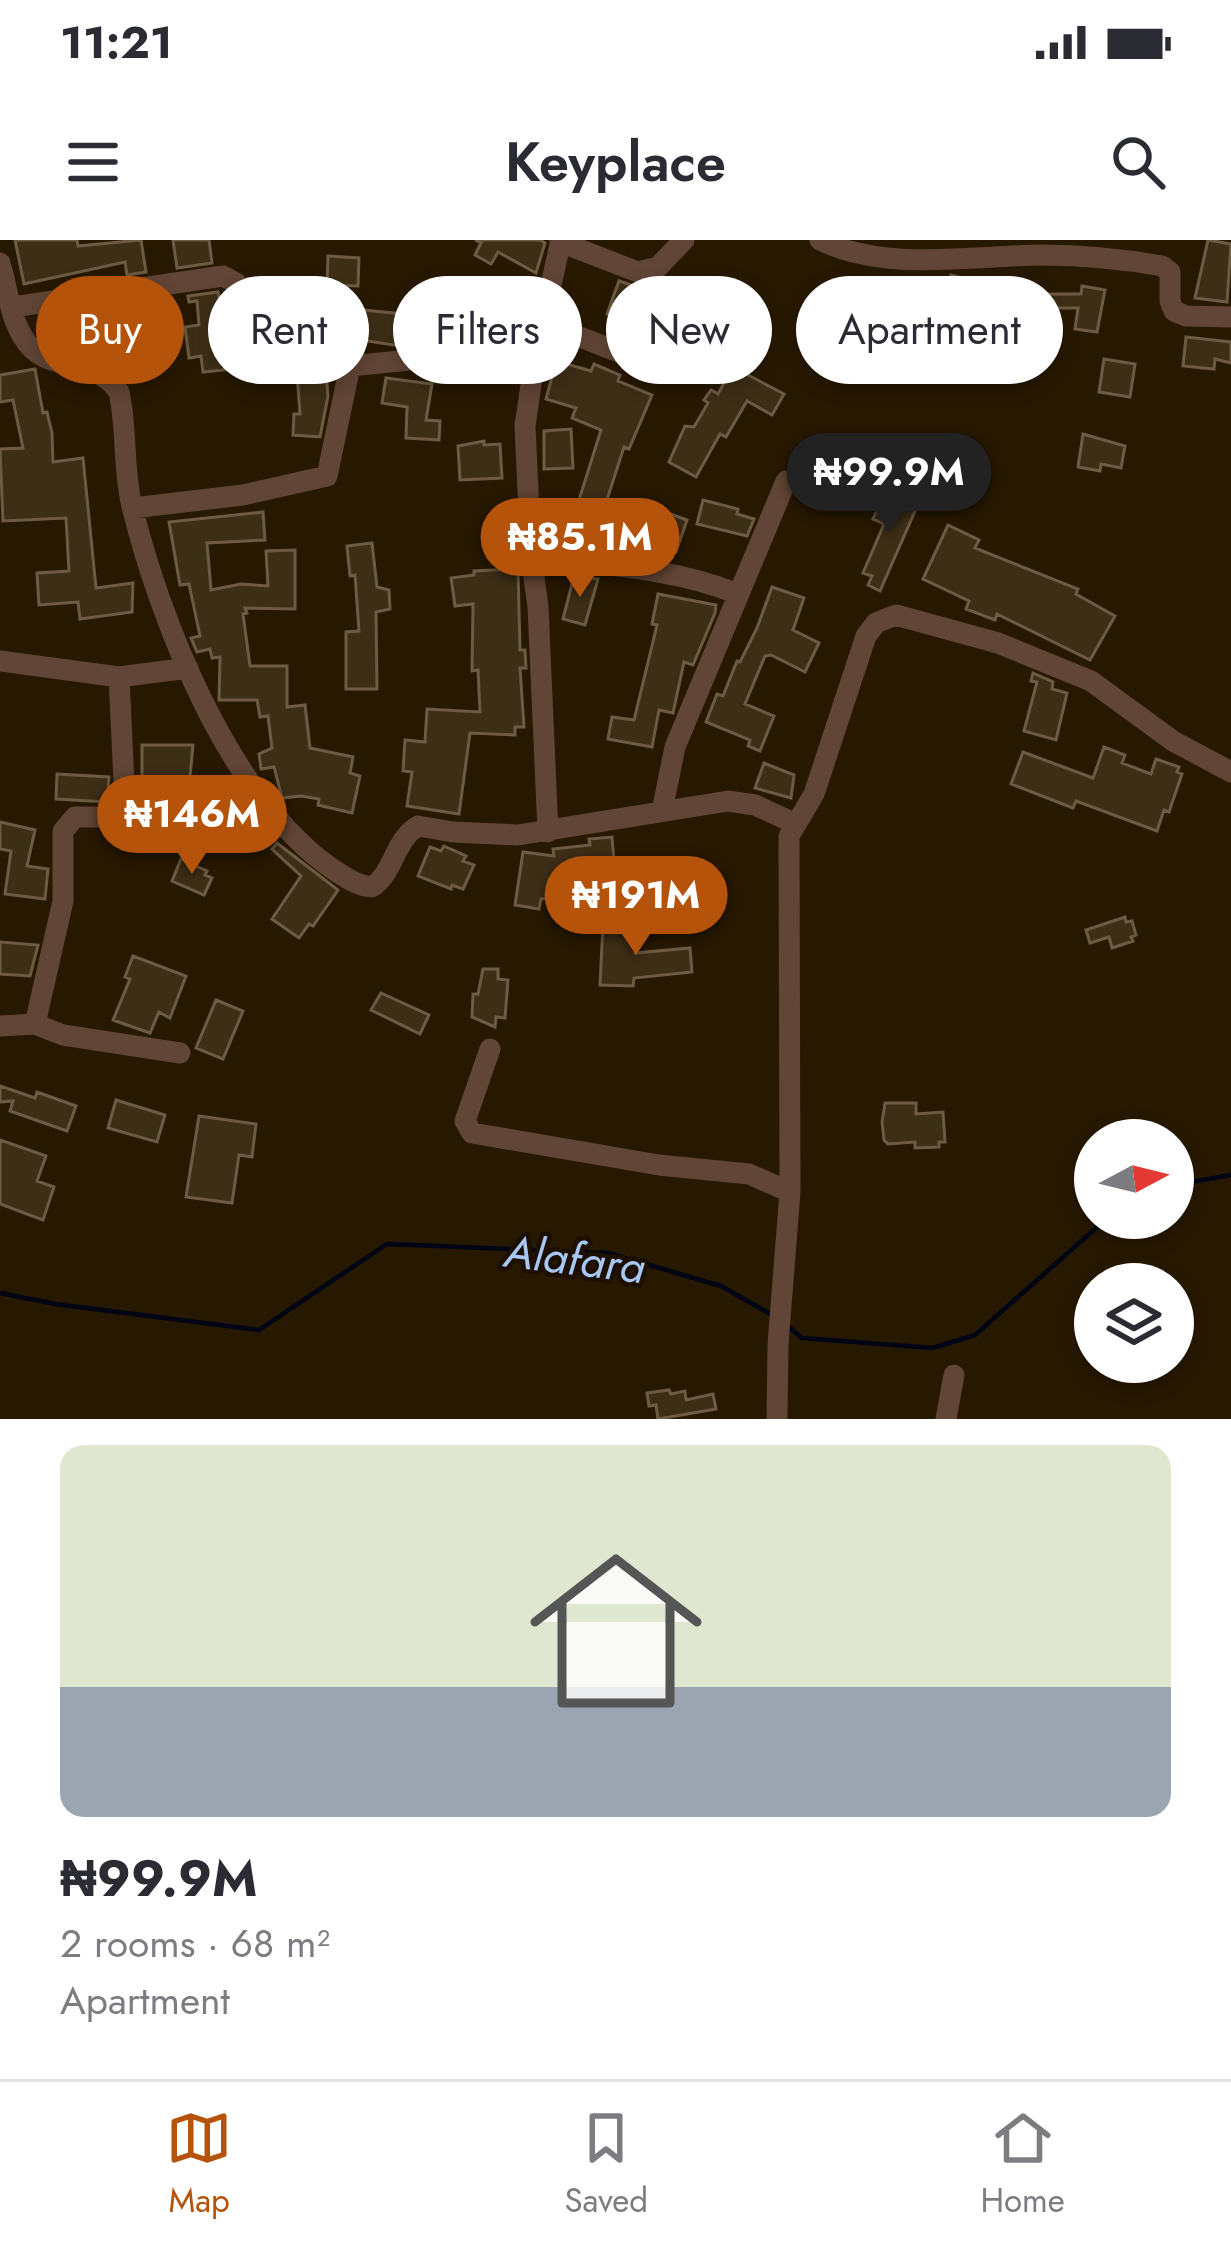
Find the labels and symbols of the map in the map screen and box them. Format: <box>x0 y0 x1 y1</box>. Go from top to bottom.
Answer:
pin: ₦99.9M <box>791 433 987 535</box>
pin: ₦85.1M <box>482 498 678 600</box>
pin: ₦146M <box>108 775 276 877</box>
pin: ₦191M <box>552 856 720 958</box>
north arrow <box>1074 1119 1194 1239</box>
water label: Alafara <box>499 1218 649 1300</box>

